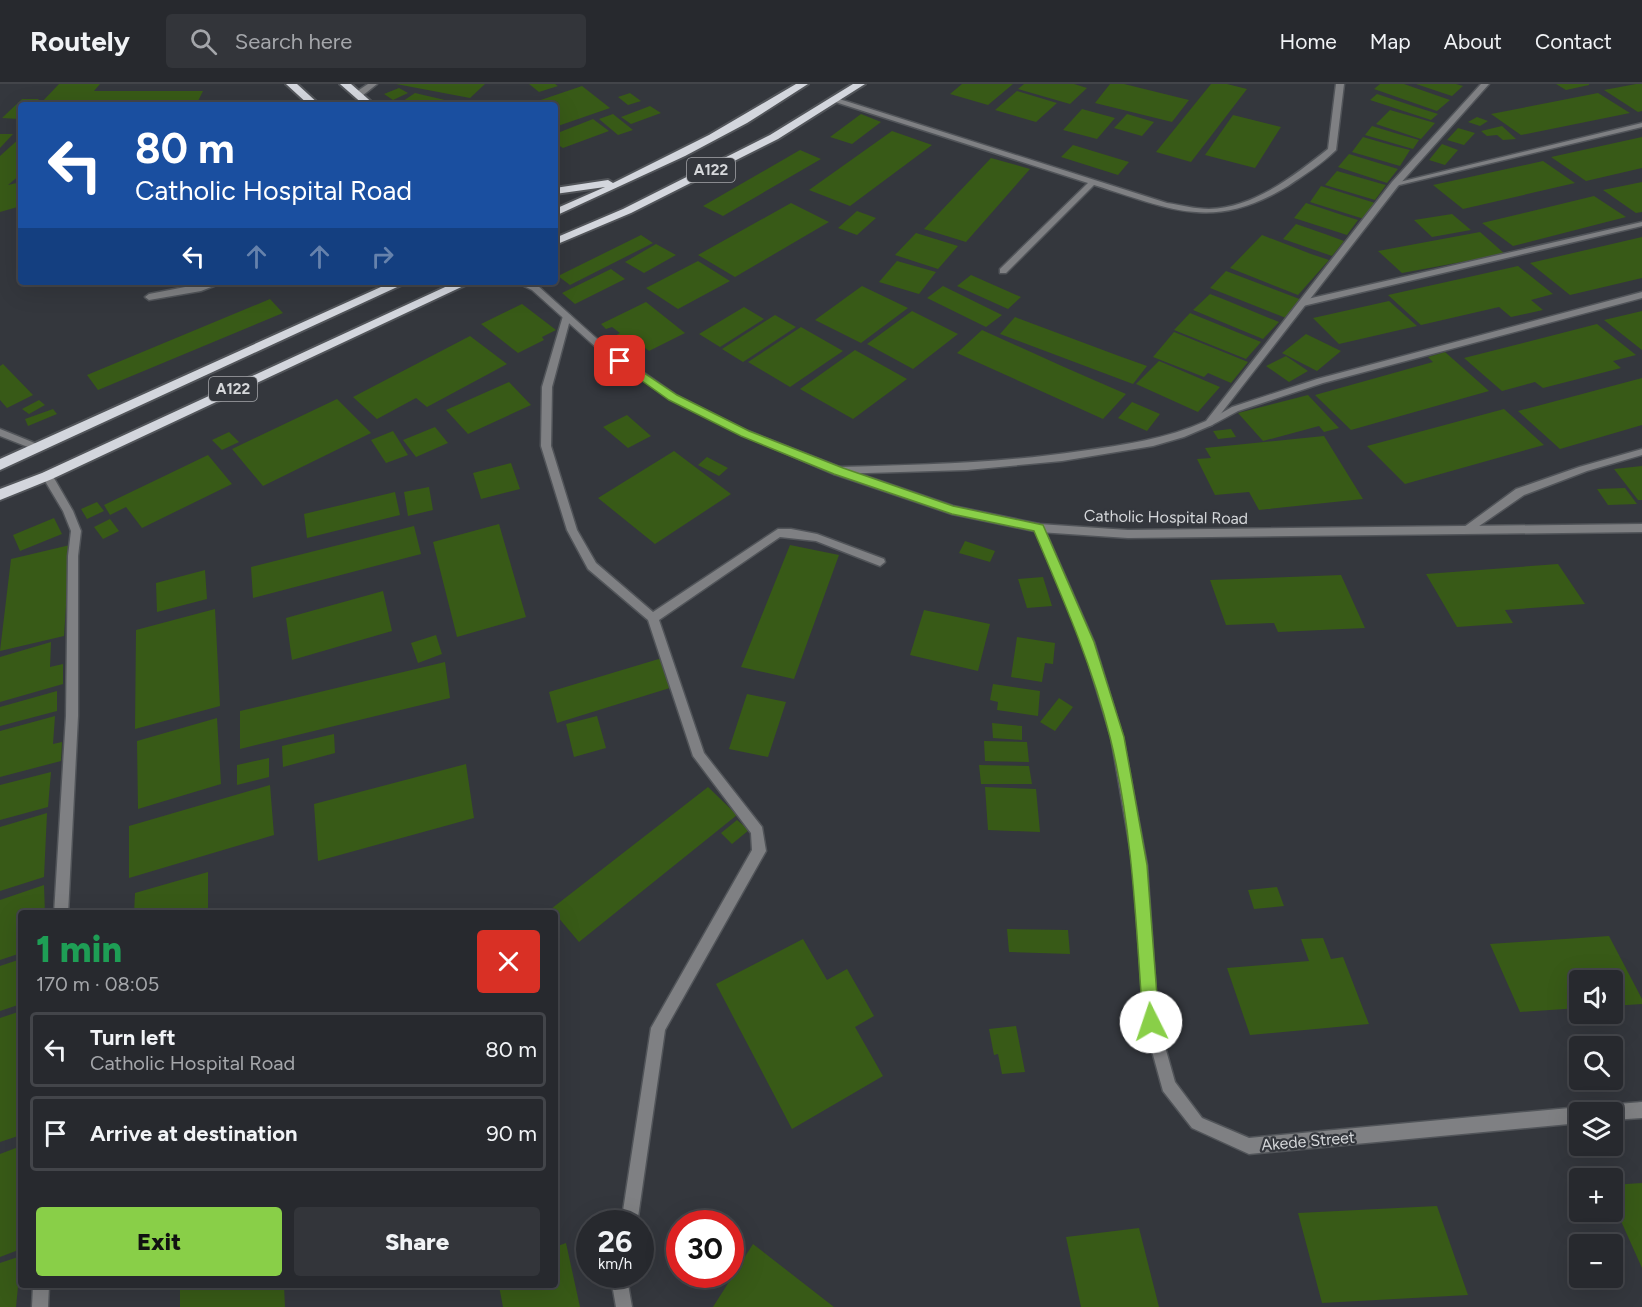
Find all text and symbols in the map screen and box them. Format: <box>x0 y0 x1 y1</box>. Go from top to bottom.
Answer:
search box <box>166 14 586 68</box>
text: Routely <box>30 24 130 58</box>
icon: search <box>187 25 220 58</box>
text: Search here <box>235 28 352 55</box>
text: Home <box>1280 29 1337 54</box>
text: Map <box>1370 29 1411 54</box>
text: About <box>1444 29 1502 54</box>
text: Contact <box>1535 29 1612 54</box>
text: 80 m <box>135 123 235 174</box>
icon: left <box>36 126 114 204</box>
road number: A122 <box>687 158 735 182</box>
text: Catholic Hospital Road <box>135 174 412 207</box>
icon: left <box>177 240 210 273</box>
icon: ahead <box>240 240 273 273</box>
icon: ahead <box>303 240 336 273</box>
icon: right <box>366 240 399 273</box>
pin <box>594 335 645 386</box>
icon: arrive <box>603 344 636 377</box>
road number: A122 <box>209 377 257 401</box>
street label: Catholic Hospital Road <box>1084 506 1248 528</box>
text: 1 min <box>36 928 122 971</box>
button: close <box>477 930 540 993</box>
map controls <box>1569 970 1623 1288</box>
button: sound <box>1569 970 1623 1024</box>
text: 170 m · 08:05 <box>36 972 159 996</box>
position arrow <box>1119 990 1183 1054</box>
text: Turn left <box>90 1024 176 1051</box>
icon: left <box>39 1033 72 1066</box>
text: 80 m <box>485 1036 537 1063</box>
button: search <box>1569 1036 1623 1090</box>
text: Catholic Hospital Road <box>90 1051 295 1075</box>
button: layers <box>1569 1102 1623 1156</box>
icon: arrive <box>39 1117 72 1150</box>
text: Arrive at destination <box>90 1120 298 1147</box>
text: 90 m <box>486 1120 537 1147</box>
street label: Akede Street <box>1260 1127 1356 1155</box>
button: + <box>1569 1168 1623 1222</box>
button: Exit <box>36 1207 282 1276</box>
button: Share <box>294 1207 540 1276</box>
speed limit sign: 30 <box>666 1210 744 1288</box>
text: 26 <box>598 1223 632 1260</box>
button: − <box>1569 1234 1623 1288</box>
text: km/h <box>598 1255 632 1273</box>

